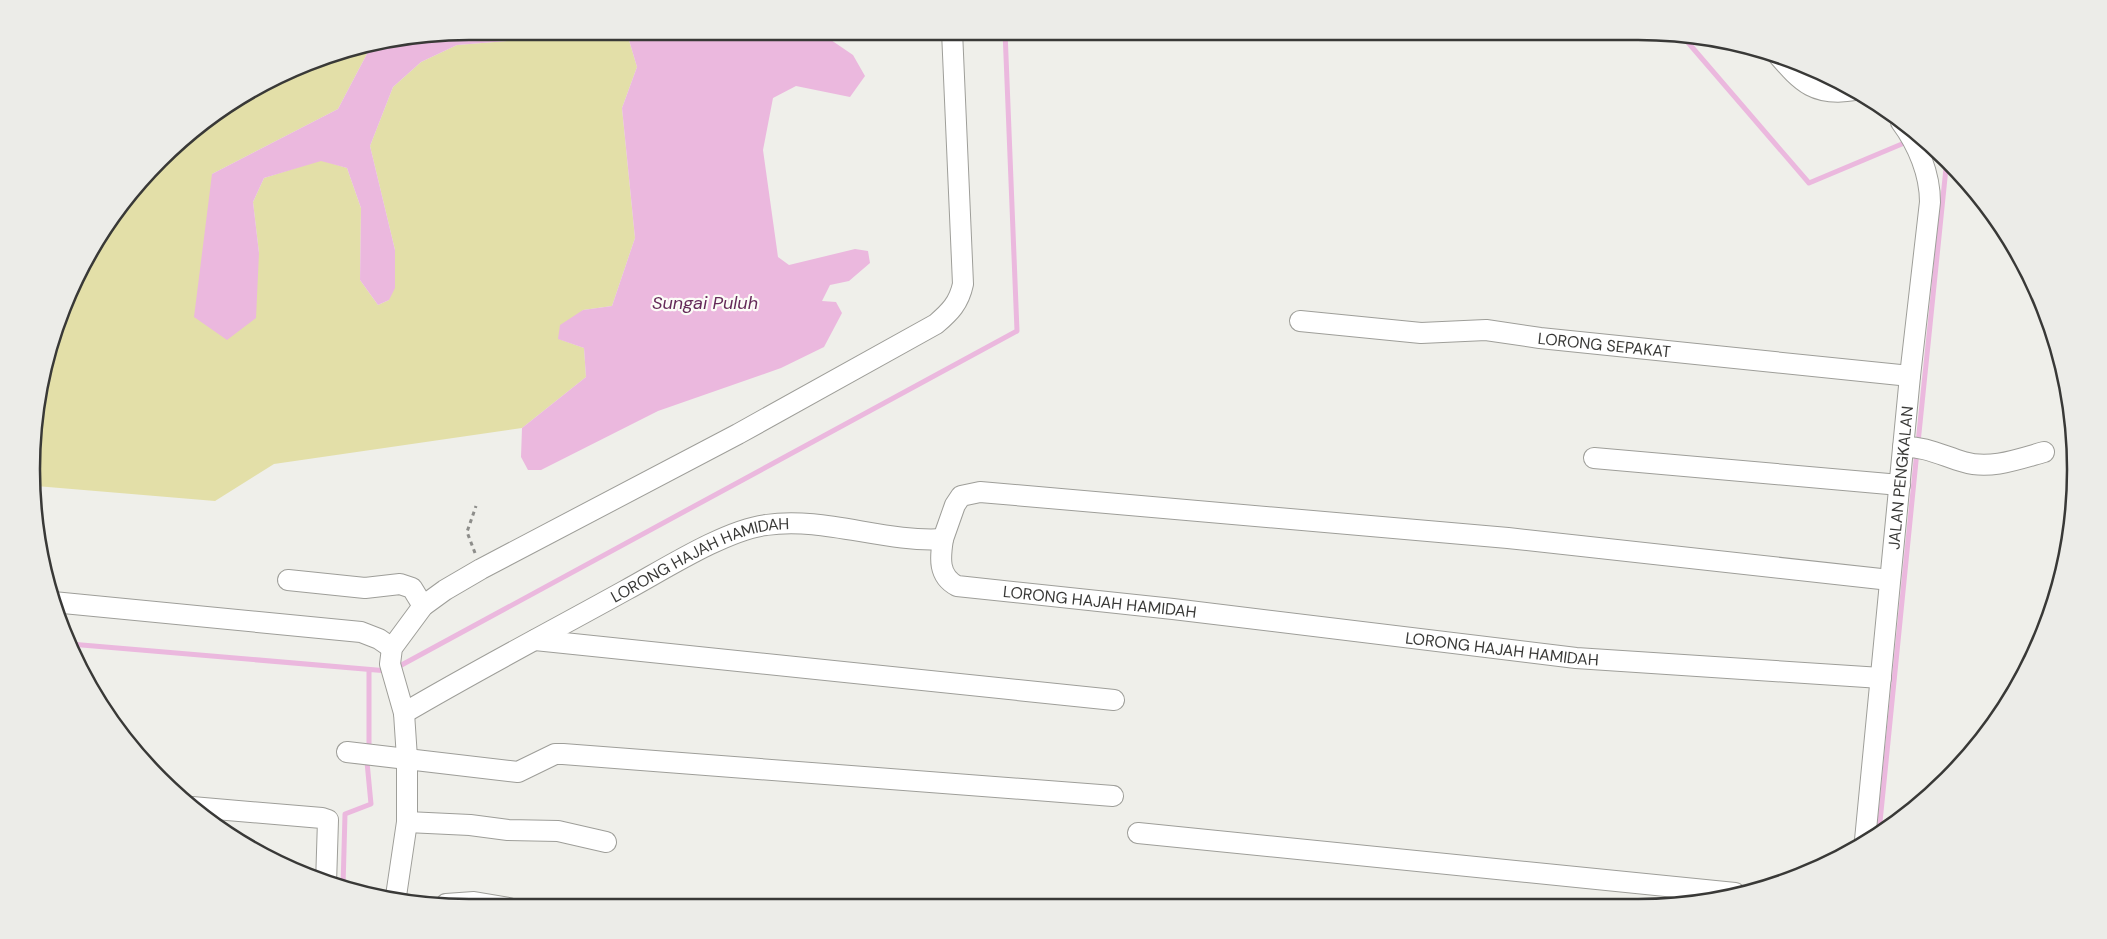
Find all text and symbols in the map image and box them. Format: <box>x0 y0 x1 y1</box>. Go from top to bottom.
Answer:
water label: Sungai Puluh <box>652 291 758 315</box>
street label: LORONG SEPAKAT <box>1537 327 1672 362</box>
street label: JALAN PENGKALAN <box>1883 405 1918 550</box>
street label: LORONG HAJAH HAMIDAH <box>607 513 790 607</box>
street label: LORONG HAJAH HAMIDAH <box>1002 580 1198 622</box>
street label: LORONG HAJAH HAMIDAH <box>1404 627 1599 670</box>

